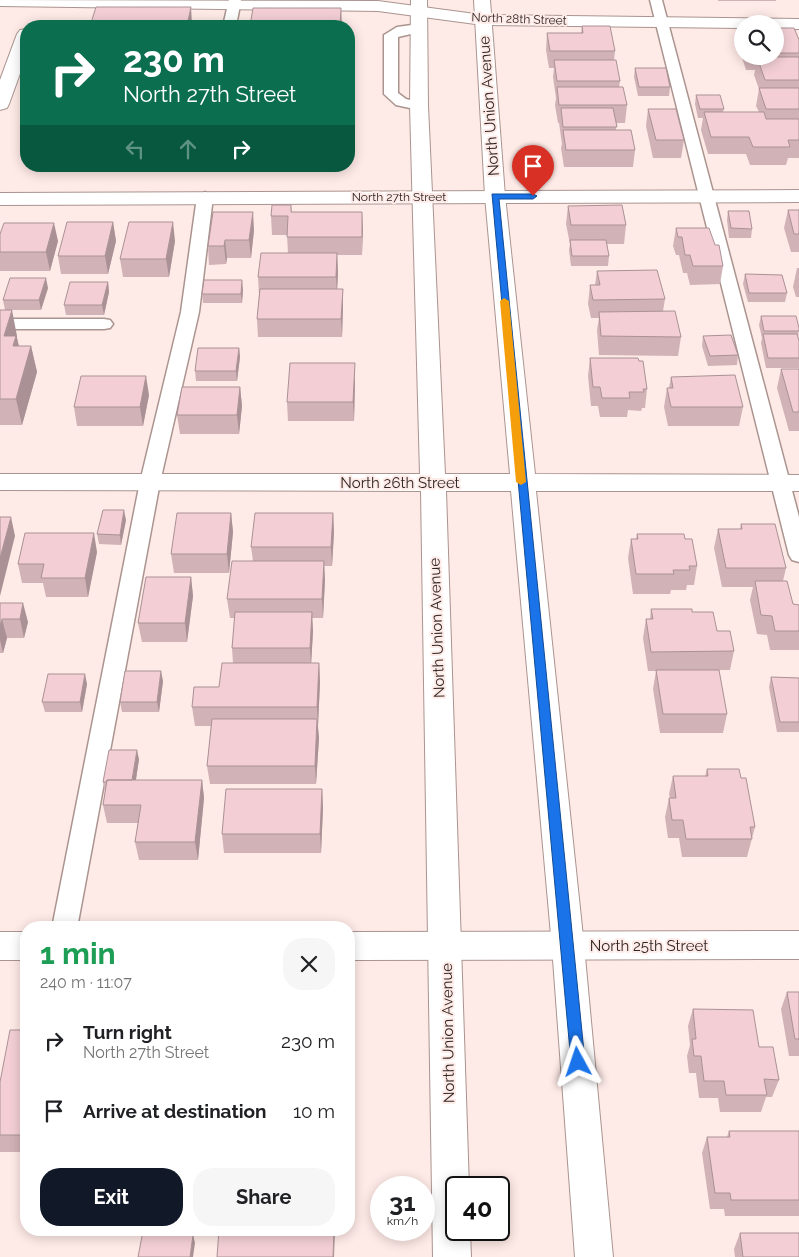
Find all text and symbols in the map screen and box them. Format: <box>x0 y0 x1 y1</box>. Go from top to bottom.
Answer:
street label: North 28th Street <box>471 10 567 28</box>
map controls <box>734 15 784 65</box>
button: search <box>734 15 784 65</box>
street label: North Union Avenue <box>475 35 503 177</box>
text: 230 m <box>123 39 225 80</box>
icon: right <box>40 40 105 105</box>
text: North 27th Street <box>123 81 296 107</box>
icon: left <box>121 135 149 163</box>
icon: ahead <box>174 135 202 163</box>
icon: right <box>227 135 255 163</box>
pin <box>512 145 554 196</box>
icon: arrive <box>519 152 547 180</box>
street label: North 27th Street <box>352 190 446 204</box>
street label: North 26th Street <box>340 474 460 492</box>
street label: North Union Avenue <box>426 557 448 698</box>
text: 1 min <box>40 936 116 971</box>
street label: North 25th Street <box>590 937 708 955</box>
button: close <box>283 938 335 990</box>
street label: North Union Avenue <box>438 963 458 1103</box>
text: 240 m · 11:07 <box>40 973 132 992</box>
text: Turn right <box>83 1021 172 1043</box>
icon: right <box>40 1027 68 1055</box>
text: 230 m <box>281 1030 335 1052</box>
position arrow <box>551 1035 603 1087</box>
text: North 27th Street <box>83 1043 209 1062</box>
icon: arrive <box>40 1097 68 1125</box>
text: Arrive at destination <box>83 1100 267 1122</box>
text: 10 m <box>293 1100 335 1122</box>
button: Exit <box>40 1168 183 1226</box>
button: Share <box>193 1168 335 1226</box>
speed limit sign: 40 <box>445 1176 510 1241</box>
text: 31 <box>389 1187 416 1217</box>
text: km/h <box>387 1214 418 1228</box>

